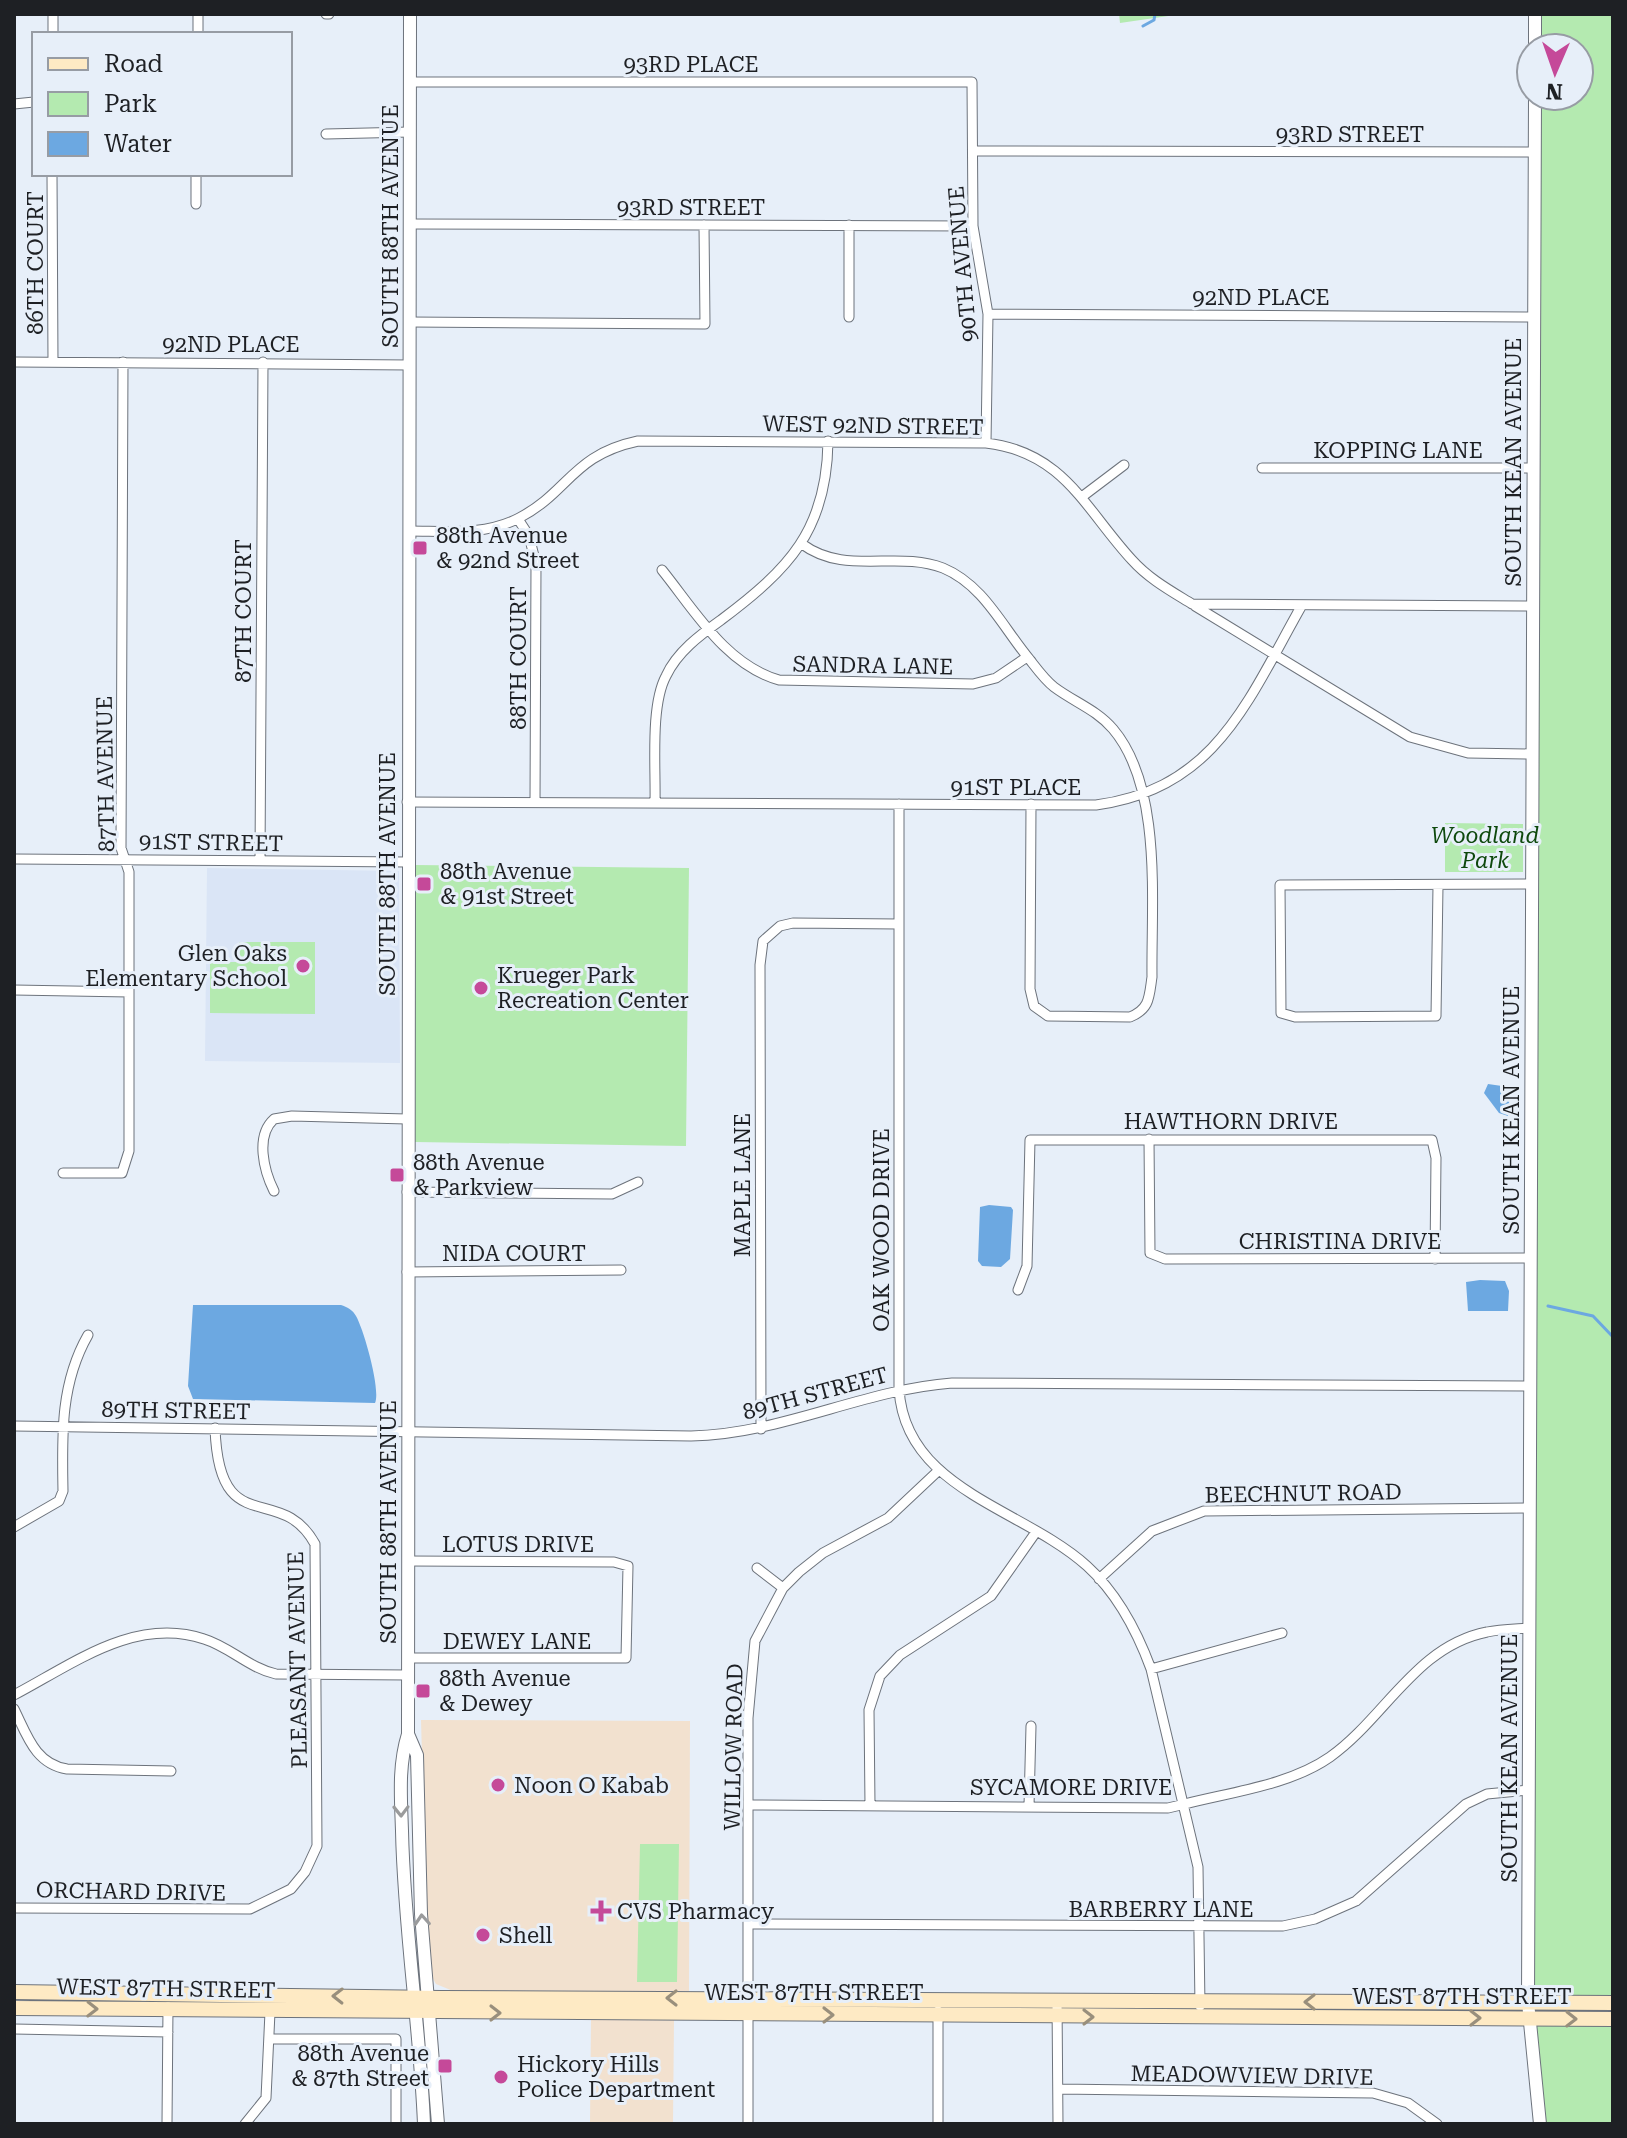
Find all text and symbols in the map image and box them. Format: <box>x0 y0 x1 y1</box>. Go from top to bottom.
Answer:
legend <box>32 32 292 176</box>
north arrow <box>1515 32 1595 112</box>
text: Road <box>104 50 163 78</box>
street label: 93RD PLACE <box>623 52 759 77</box>
text: N <box>1545 79 1563 104</box>
text: Park <box>104 90 157 118</box>
street label: SOUTH 88TH AVENUE <box>378 104 403 348</box>
street label: 93RD STREET <box>1276 122 1424 147</box>
text: Water <box>104 130 172 158</box>
street label: 90TH AVENUE <box>943 185 982 343</box>
street label: 86TH COURT <box>23 191 48 335</box>
street label: 93RD STREET <box>617 195 765 220</box>
street label: 92ND PLACE <box>1192 285 1330 310</box>
street label: 92ND PLACE <box>162 332 300 357</box>
street label: SOUTH KEAN AVENUE <box>1501 338 1526 586</box>
street label: WEST 92ND STREET <box>762 411 984 440</box>
street label: KOPPING LANE <box>1313 438 1483 463</box>
place label: 88th Avenue & 92nd Street <box>436 523 580 573</box>
street label: 87TH COURT <box>231 539 256 683</box>
marker: 88th Avenue & 92nd Street <box>411 539 429 557</box>
street label: 88TH COURT <box>506 586 531 730</box>
street label: SANDRA LANE <box>792 652 954 679</box>
street label: 87TH AVENUE <box>92 696 119 852</box>
street label: SOUTH 88TH AVENUE <box>375 752 400 996</box>
street label: 91ST PLACE <box>951 775 1081 800</box>
park label: Woodland Park <box>1431 823 1539 873</box>
street label: 91ST STREET <box>139 829 283 856</box>
place label: 88th Avenue & 91st Street <box>440 859 574 909</box>
marker: 88th Avenue & 91st Street <box>415 875 433 893</box>
place label: Glen Oaks Elementary School <box>85 941 287 991</box>
marker: Glen Oaks Elementary School <box>294 957 312 975</box>
place label: Krueger Park Recreation Center <box>497 963 689 1013</box>
marker: Krueger Park Recreation Center <box>472 979 490 997</box>
street label: SOUTH KEAN AVENUE <box>1499 986 1524 1234</box>
street label: HAWTHORN DRIVE <box>1124 1109 1338 1134</box>
street label: MAPLE LANE <box>730 1113 755 1257</box>
street label: OAK WOOD DRIVE <box>869 1128 894 1332</box>
place label: 88th Avenue & Parkview <box>413 1150 545 1200</box>
marker: 88th Avenue & Parkview <box>388 1166 406 1184</box>
street label: CHRISTINA DRIVE <box>1239 1229 1441 1254</box>
street label: NIDA COURT <box>442 1241 586 1266</box>
street label: 89TH STREET <box>740 1362 890 1425</box>
street label: 89TH STREET <box>101 1397 251 1424</box>
street label: SOUTH 88TH AVENUE <box>376 1400 401 1644</box>
street label: BEECHNUT ROAD <box>1204 1479 1402 1508</box>
street label: LOTUS DRIVE <box>442 1532 594 1557</box>
street label: PLEASANT AVENUE <box>283 1551 312 1769</box>
street label: DEWEY LANE <box>443 1629 591 1654</box>
street label: SOUTH KEAN AVENUE <box>1497 1634 1522 1882</box>
street label: WILLOW ROAD <box>720 1663 747 1831</box>
place label: 88th Avenue & Dewey <box>439 1666 571 1716</box>
marker: 88th Avenue & Dewey <box>414 1682 432 1700</box>
place label: Noon O Kabab <box>514 1773 669 1798</box>
street label: SYCAMORE DRIVE <box>970 1775 1172 1800</box>
marker: Noon O Kabab <box>489 1776 507 1794</box>
one-way arrow <box>393 1805 410 1818</box>
street label: ORCHARD DRIVE <box>36 1877 226 1906</box>
street label: BARBERRY LANE <box>1068 1897 1254 1922</box>
place label: CVS Pharmacy <box>617 1899 774 1924</box>
marker: CVS Pharmacy <box>592 1902 610 1920</box>
one-way arrow <box>414 1913 431 1926</box>
place label: Shell <box>499 1923 553 1948</box>
marker: Shell <box>474 1926 492 1944</box>
street label: WEST 87TH STREET <box>56 1974 276 2003</box>
street label: WEST 87TH STREET <box>704 1980 924 2005</box>
street label: WEST 87TH STREET <box>1352 1984 1572 2009</box>
one-way arrow <box>331 1987 344 2005</box>
one-way arrow <box>665 1989 678 2007</box>
one-way arrow <box>1303 1993 1316 2011</box>
one-way arrow <box>86 2000 99 2018</box>
one-way arrow <box>489 2004 502 2022</box>
one-way arrow <box>822 2006 835 2023</box>
one-way arrow <box>1082 2008 1095 2026</box>
one-way arrow <box>1469 2009 1482 2027</box>
one-way arrow <box>1565 2010 1578 2028</box>
place label: 88th Avenue & 87th Street <box>291 2041 429 2091</box>
place label: Hickory Hills Police Department <box>517 2052 715 2102</box>
marker: 88th Avenue & 87th Street <box>436 2057 454 2075</box>
street label: MEADOWVIEW DRIVE <box>1130 2061 1374 2090</box>
marker: Hickory Hills Police Department <box>492 2068 510 2086</box>

